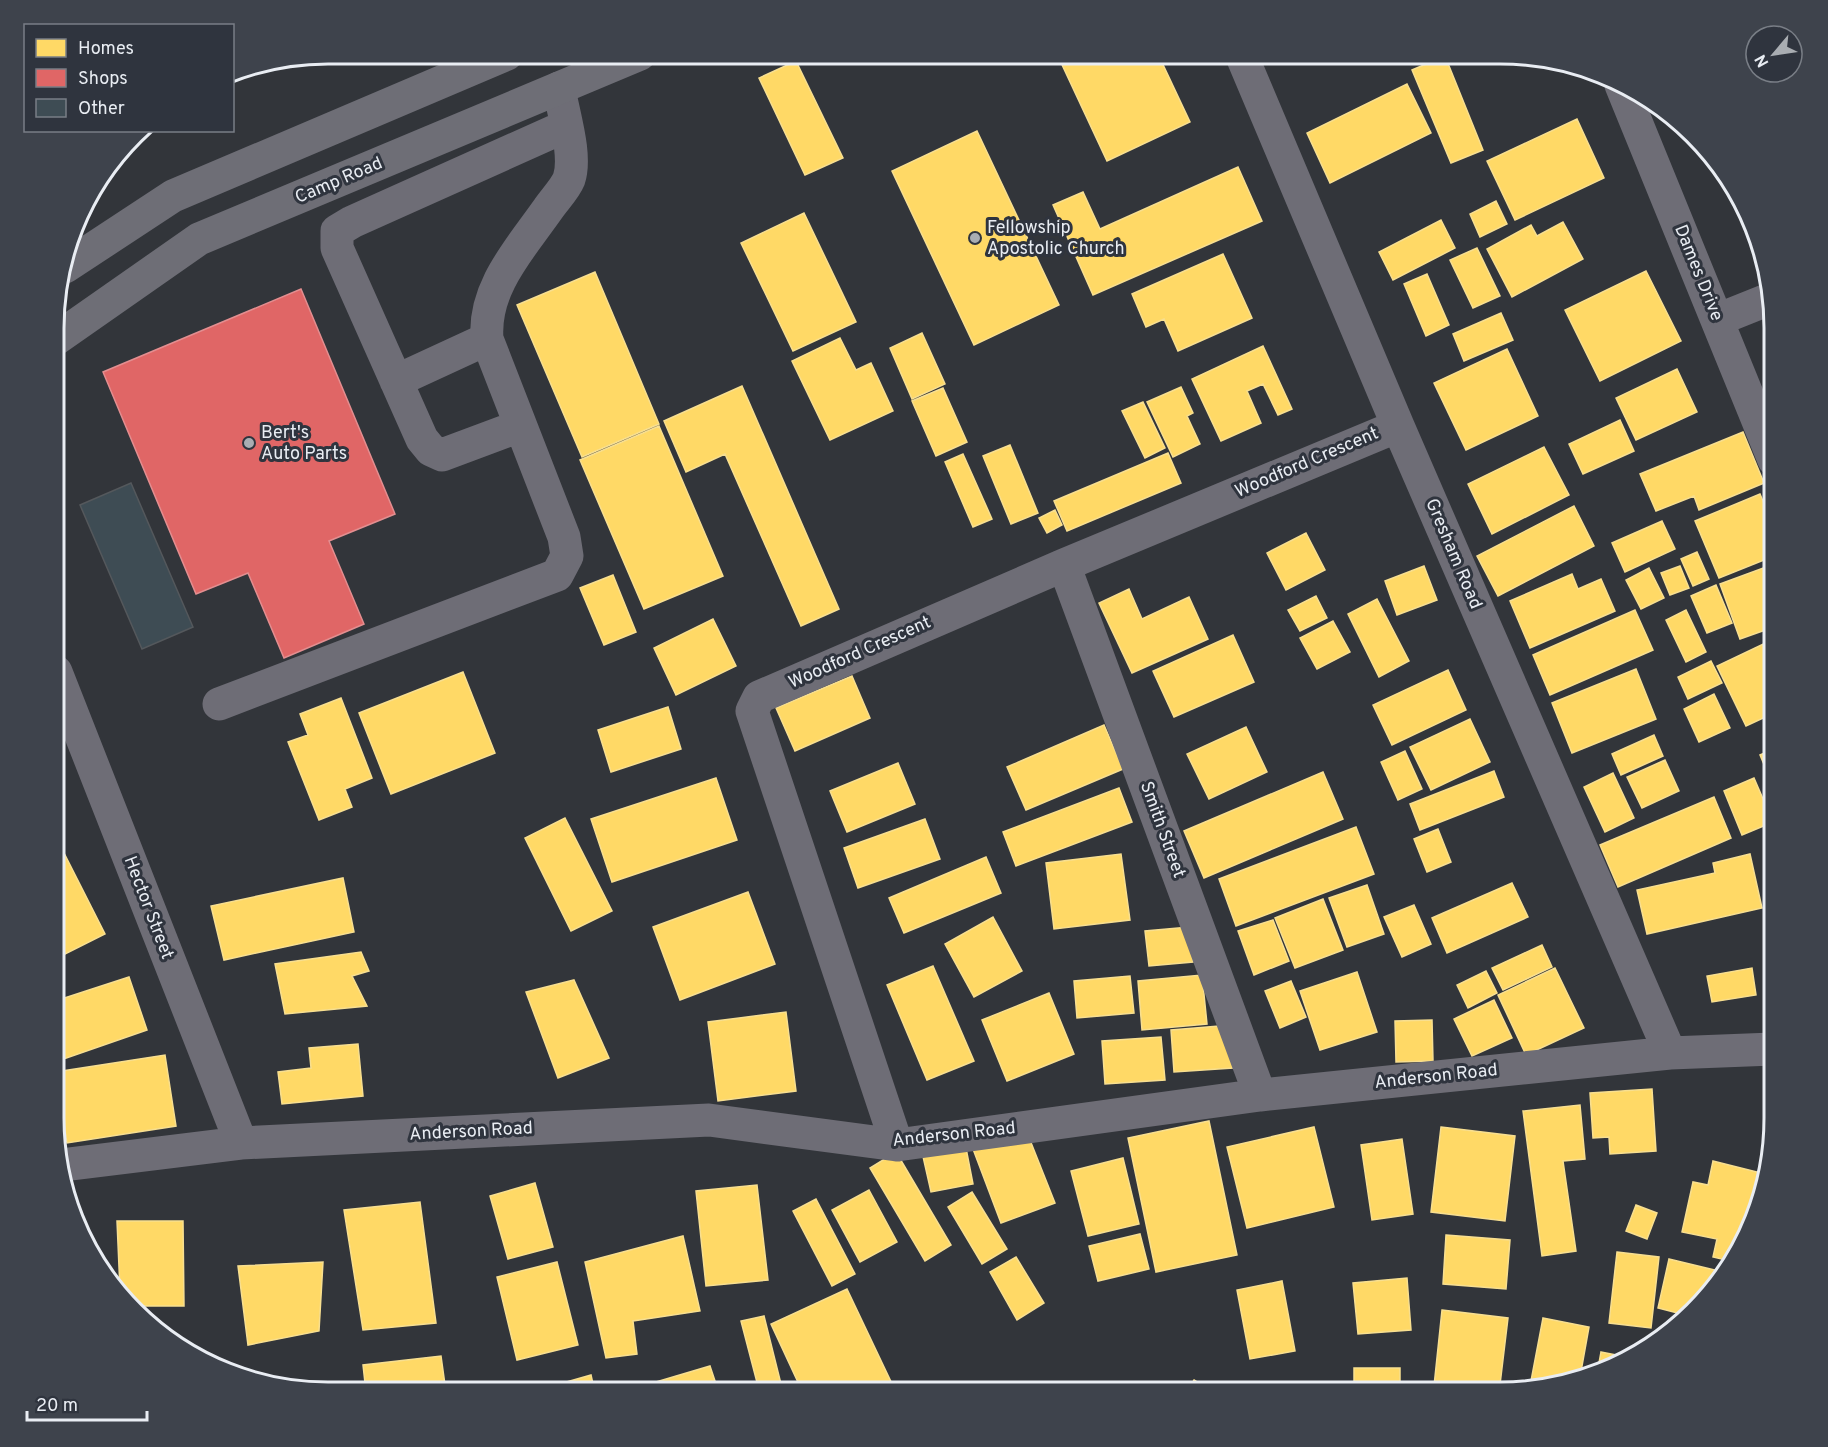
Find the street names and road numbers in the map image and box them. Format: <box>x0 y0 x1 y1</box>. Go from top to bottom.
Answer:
street label: Camp Road <box>292 152 386 210</box>
street label: Dames Drive <box>1668 221 1728 325</box>
street label: Woodford Crescent <box>1232 422 1382 504</box>
street label: Gresham Road <box>1419 495 1487 613</box>
street label: Woodford Crescent <box>785 611 935 695</box>
street label: Smith Street <box>1134 779 1190 881</box>
street label: Hector Street <box>118 853 178 963</box>
street label: Anderson Road <box>1373 1059 1499 1095</box>
street label: Anderson Road <box>409 1117 533 1147</box>
street label: Anderson Road <box>891 1117 1017 1153</box>

